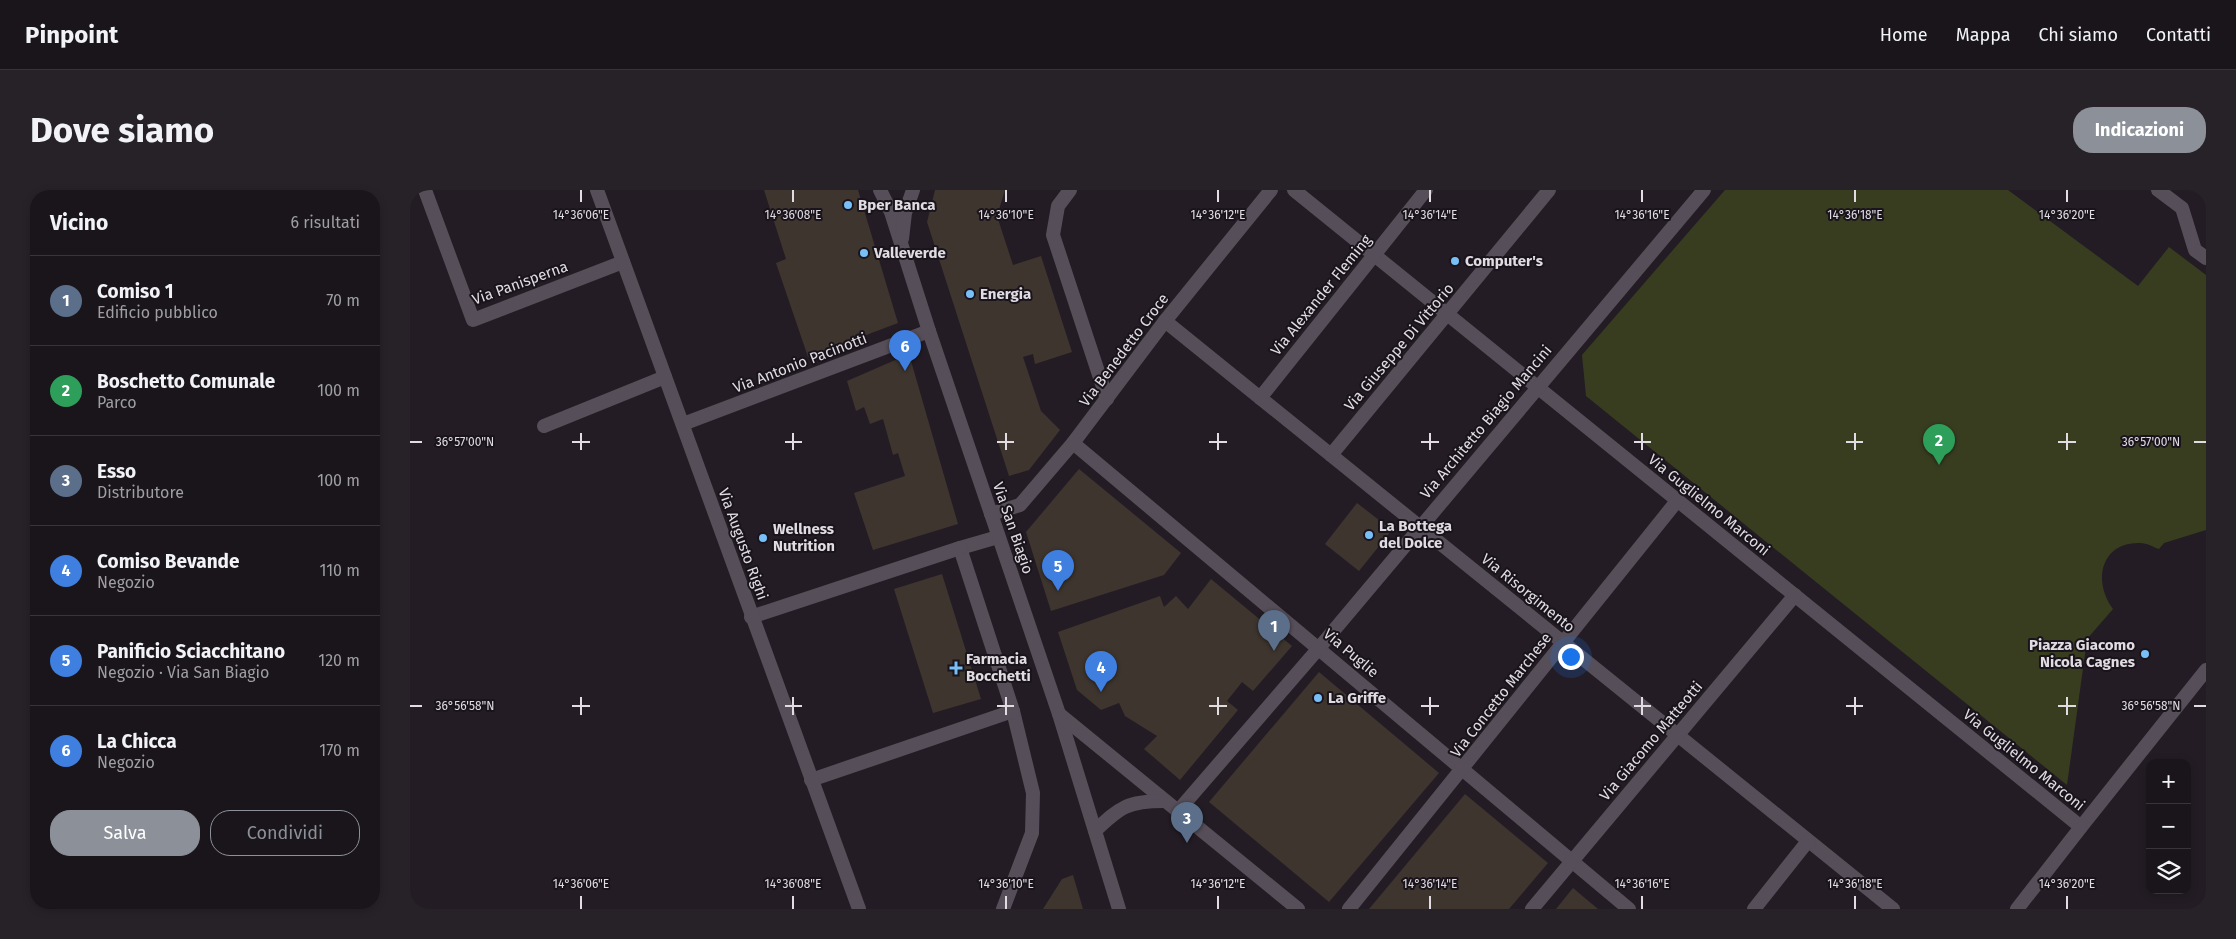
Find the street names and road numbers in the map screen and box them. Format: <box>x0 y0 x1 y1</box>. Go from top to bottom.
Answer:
street label: Via Alexander Fleming <box>1267 231 1375 359</box>
street label: Via Panisperna <box>470 257 570 309</box>
street label: Via Giuseppe Di Vittorio <box>1340 280 1458 414</box>
street label: Via Benedetto Croce <box>1076 290 1172 410</box>
street label: Via Antonio Pacinotti <box>731 329 869 397</box>
street label: Via Architetto Biagio Mancini <box>1417 342 1555 502</box>
street label: Via Guglielmo Marconi <box>1645 450 1773 560</box>
street label: Via San Biagio <box>989 480 1037 576</box>
street label: Via Augusto Righi <box>714 486 772 602</box>
street label: Via Risorgimento <box>1478 550 1578 636</box>
street label: Via Puglie <box>1320 625 1382 681</box>
street label: Via Concetto Marchese <box>1447 629 1555 761</box>
street label: Via Giacomo Matteotti <box>1596 678 1706 804</box>
street label: Via Guglielmo Marconi <box>1960 705 2088 815</box>

